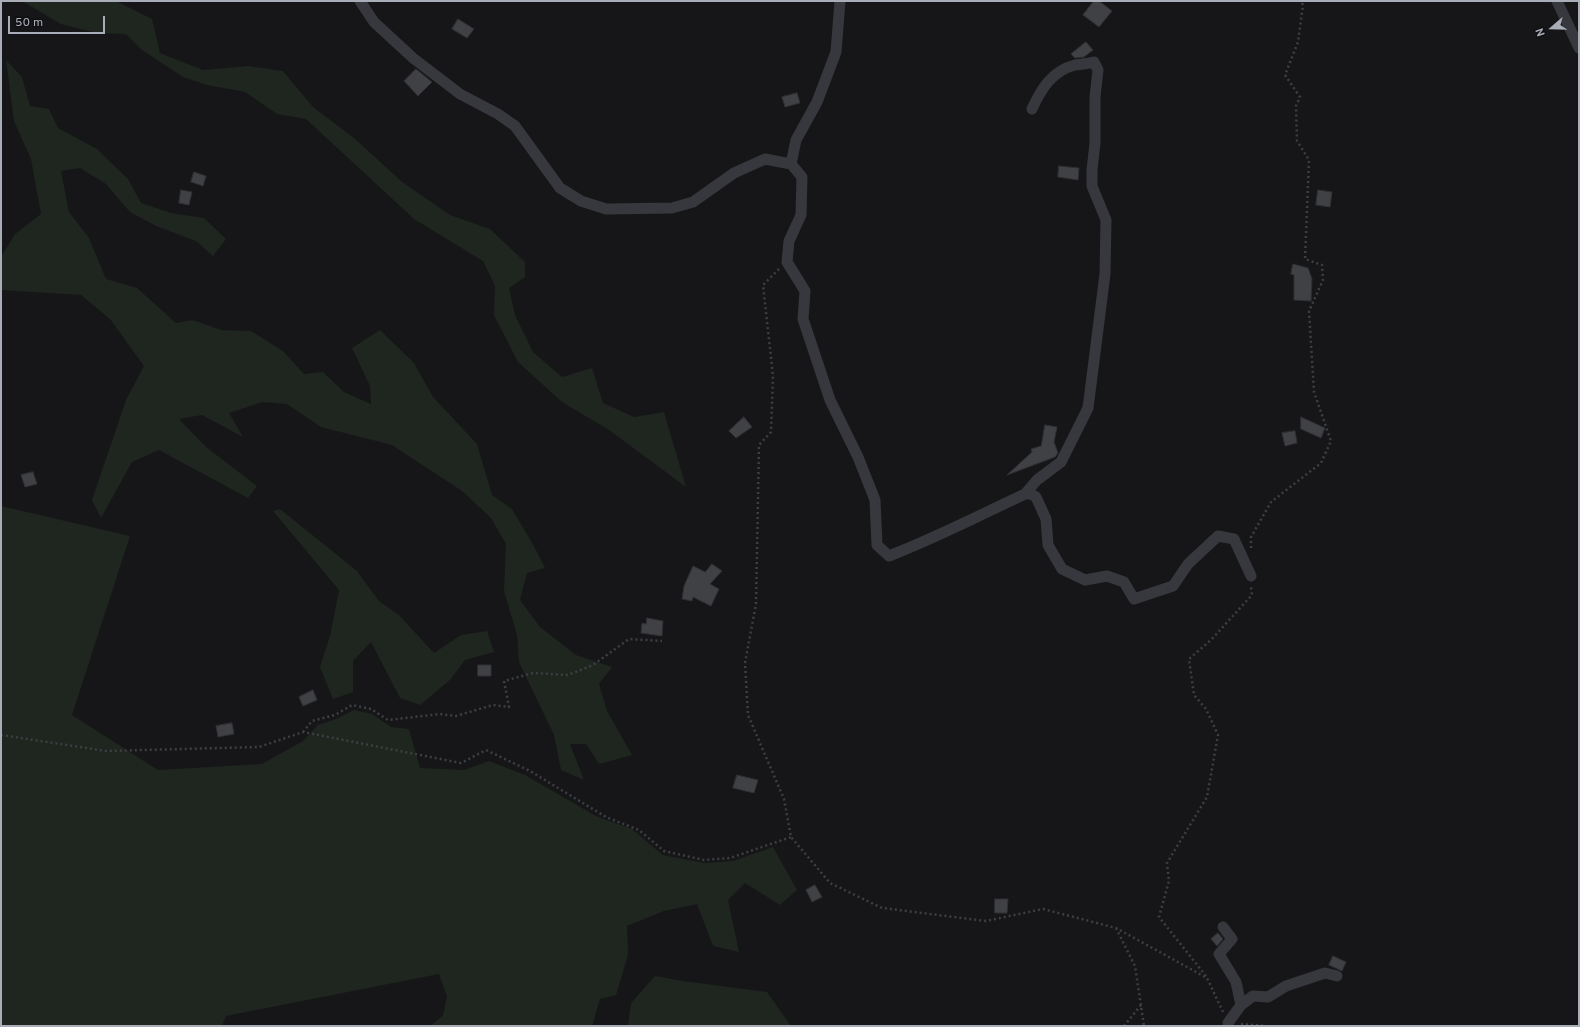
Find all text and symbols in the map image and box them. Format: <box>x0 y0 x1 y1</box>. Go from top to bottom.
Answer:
scale bar <box>10 8 107 34</box>
north arrow <box>1532 8 1572 48</box>
text: 50 m <box>15 15 43 31</box>
text: N <box>1533 26 1549 38</box>

